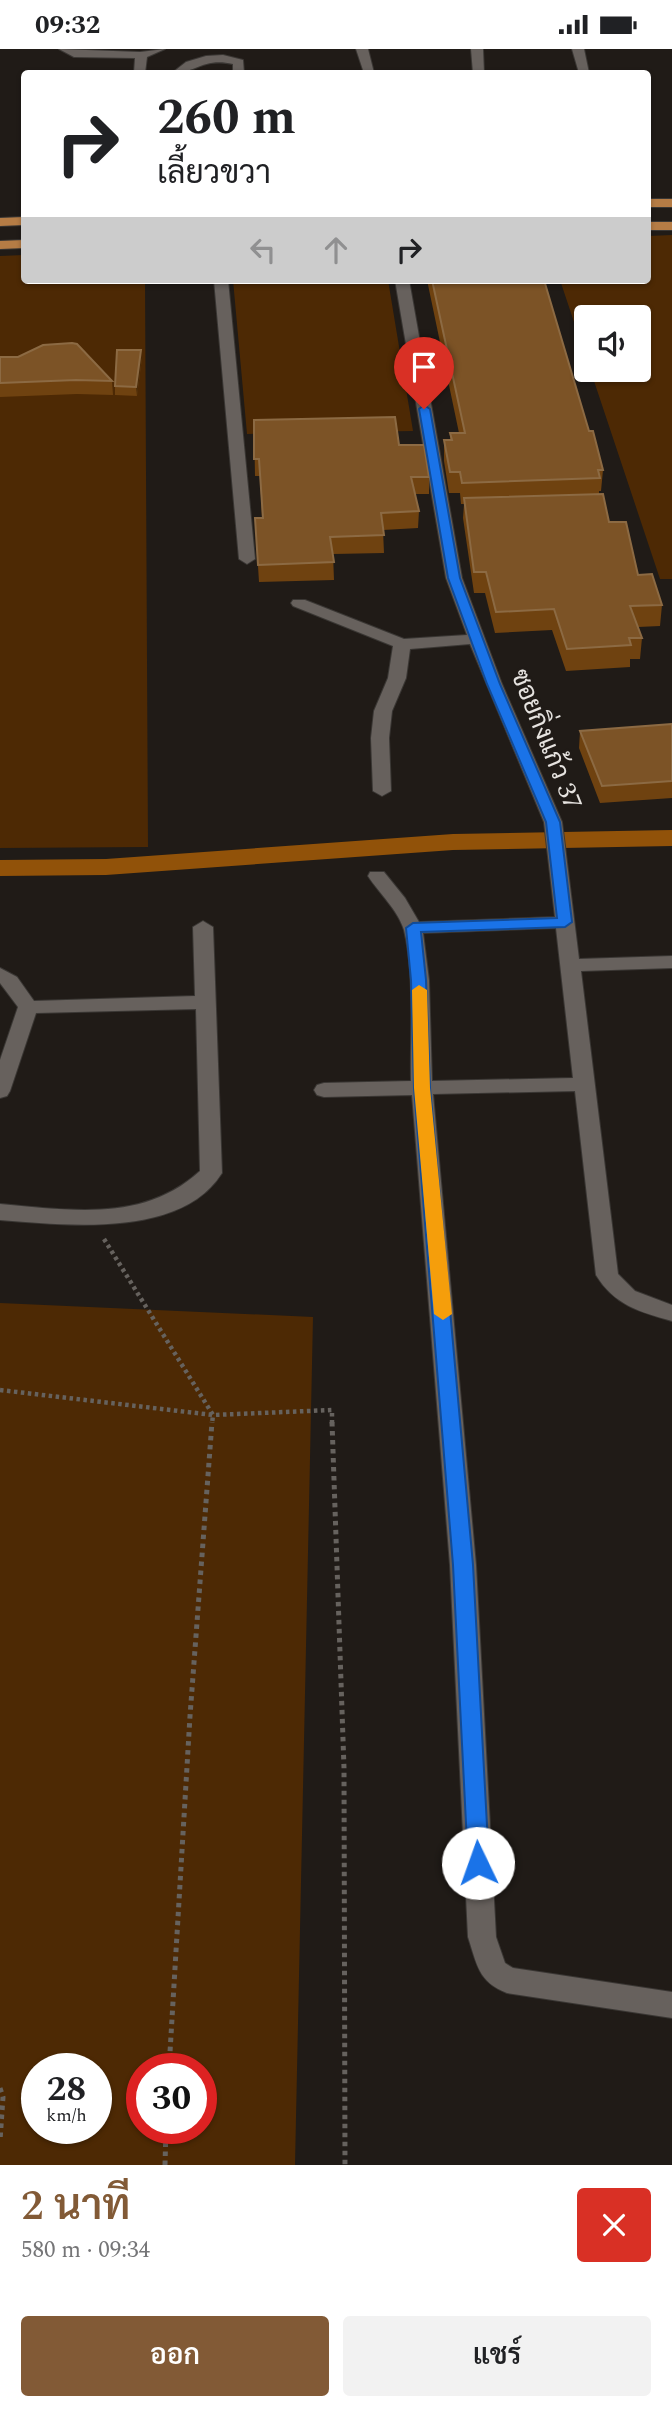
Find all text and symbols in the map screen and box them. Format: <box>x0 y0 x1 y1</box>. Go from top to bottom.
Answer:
text: 09:32 <box>35 5 100 45</box>
text: 260 m <box>157 81 296 156</box>
icon: right <box>42 98 133 189</box>
text: เลี้ยวขวา <box>157 149 271 198</box>
icon: left <box>244 231 282 269</box>
icon: ahead <box>317 231 355 269</box>
icon: right <box>390 231 428 269</box>
map controls <box>574 305 651 382</box>
button: sound <box>574 305 651 382</box>
pin <box>394 337 454 409</box>
icon: arrive <box>405 348 443 386</box>
street label: ซอยกิ่งแก้ว 37 <box>500 662 594 816</box>
position arrow <box>441 1826 515 1900</box>
speed limit sign: 30 <box>126 2053 217 2144</box>
text: 28 <box>47 2063 86 2116</box>
text: km/h <box>46 2102 87 2129</box>
text: 2 นาที <box>21 2175 130 2238</box>
button: close <box>577 2188 651 2262</box>
text: 580 m · 09:34 <box>21 2233 150 2268</box>
button: ออก <box>21 2316 329 2396</box>
button: แชร์ <box>343 2316 651 2396</box>

